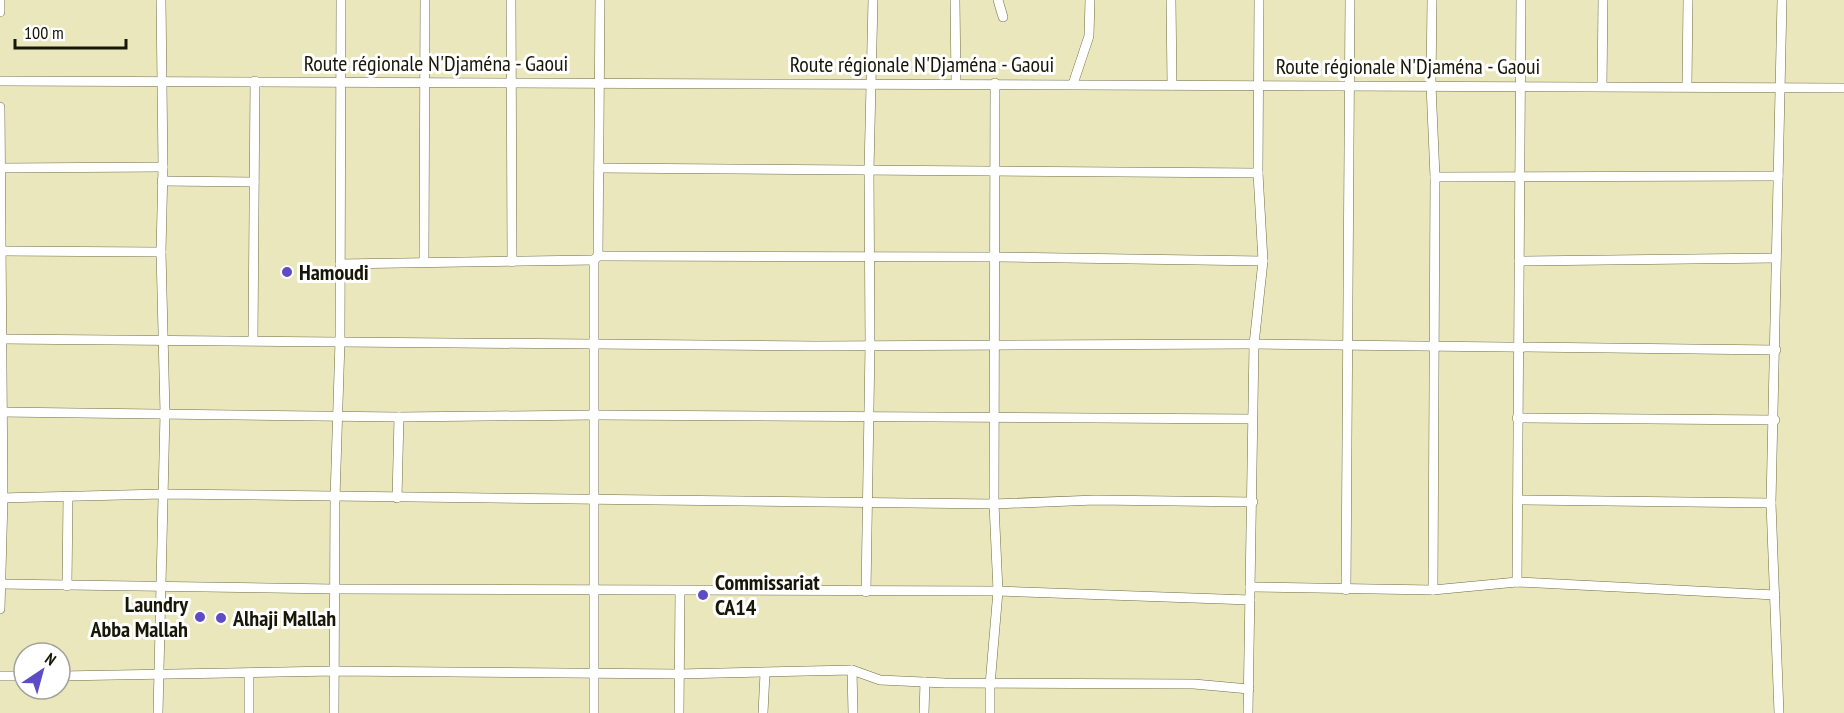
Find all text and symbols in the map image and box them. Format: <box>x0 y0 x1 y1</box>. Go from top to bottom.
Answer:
scale bar <box>15 12 126 50</box>
text: 100 m <box>24 21 64 44</box>
street label: Route régionale N'Djaména - Gaoui <box>304 49 568 77</box>
street label: Route régionale N'Djaména - Gaoui <box>790 50 1054 78</box>
street label: Route régionale N'Djaména - Gaoui <box>1276 52 1540 80</box>
place label: Hamoudi <box>299 258 369 286</box>
marker: Hamoudi <box>280 265 294 279</box>
place label: Commissariat CA14 <box>715 568 820 621</box>
marker: Commissariat CA14 <box>696 588 710 602</box>
place label: Laundry Abba Mallah <box>90 590 189 643</box>
place label: Alhaji Mallah <box>232 604 336 632</box>
marker: Laundry Abba Mallah <box>193 610 207 624</box>
marker: Alhaji Mallah <box>214 611 228 625</box>
north arrow <box>12 641 72 701</box>
text: N <box>41 648 60 669</box>

